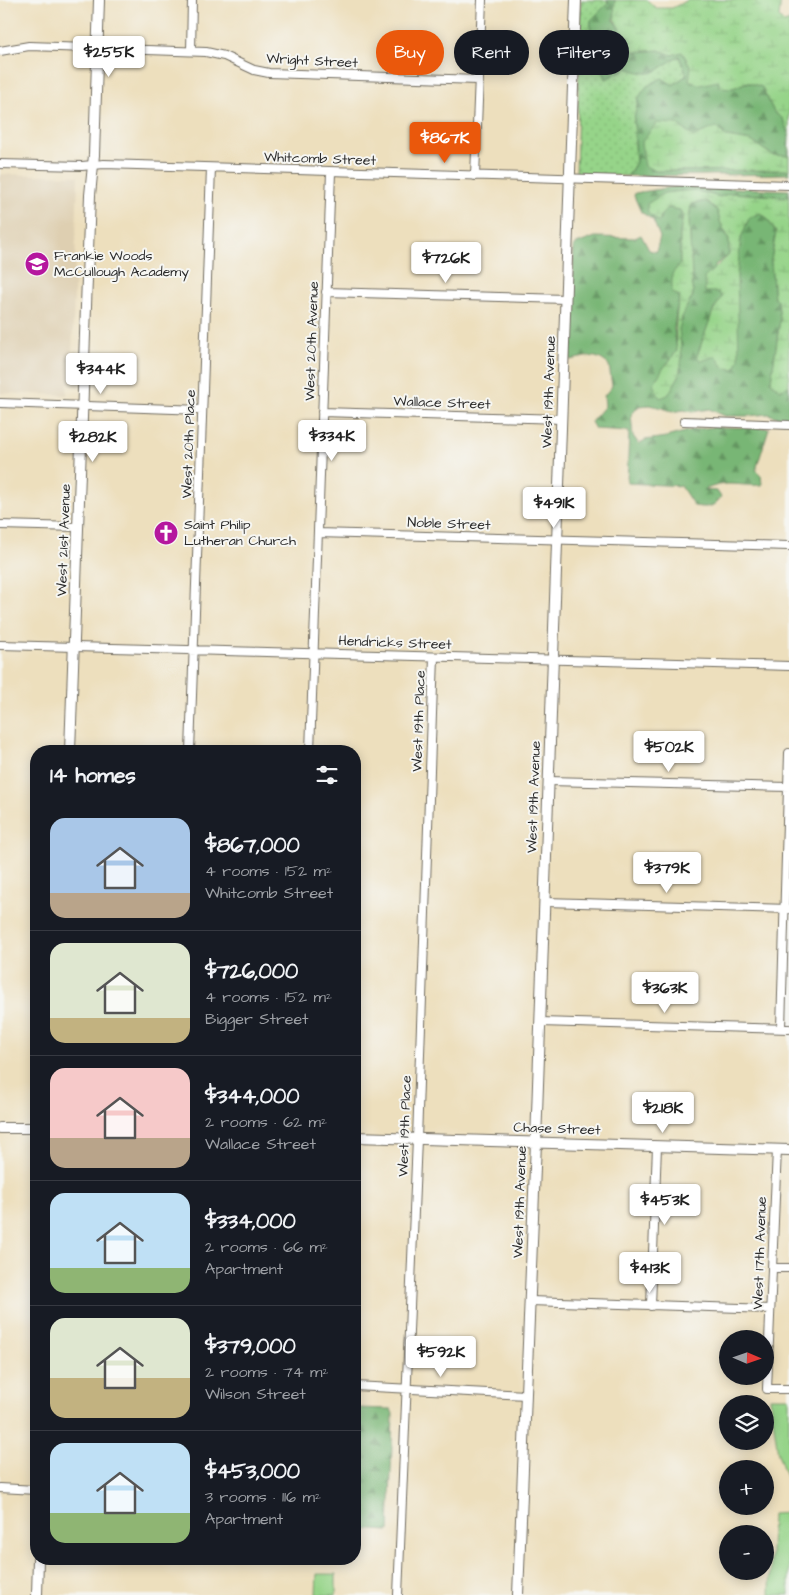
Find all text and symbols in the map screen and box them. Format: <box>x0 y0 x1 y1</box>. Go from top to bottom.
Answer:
chip: Buy <box>376 30 444 75</box>
chip: Rent <box>454 30 529 75</box>
chip: Filters <box>539 30 629 75</box>
pin: $255K <box>74 36 144 78</box>
text: $255K <box>84 41 134 63</box>
street label: Wright Street <box>266 49 359 73</box>
pin: $867K <box>410 121 480 164</box>
text: $867K <box>421 127 469 149</box>
street label: Whitcomb Street <box>264 147 377 171</box>
pin: $726K <box>411 242 481 284</box>
place label: Frankie Woods McCullough Academy <box>54 246 189 282</box>
text: $726K <box>422 247 470 269</box>
school or university icon: Frankie Woods McCullough Academy <box>24 251 50 277</box>
street label: West 20th Avenue <box>300 280 324 401</box>
street label: West 19th Avenue <box>537 335 561 449</box>
pin: $344K <box>66 352 136 395</box>
text: $344K <box>77 358 125 380</box>
street label: West 20th Place <box>177 389 201 499</box>
street label: Wallace Street <box>393 391 491 415</box>
pin: $282K <box>58 420 128 463</box>
pin: $334K <box>297 420 367 462</box>
text: $334K <box>309 425 355 447</box>
text: $282K <box>69 426 117 448</box>
street label: West 21st Avenue <box>52 483 76 597</box>
pin: $491K <box>519 486 589 529</box>
text: $491K <box>534 492 574 514</box>
street label: Noble Street <box>407 513 491 535</box>
place label: Saint Philip Lutheran Church <box>184 515 296 551</box>
church icon: Saint Philip Lutheran Church <box>153 520 179 546</box>
street label: Hendricks Street <box>338 631 452 655</box>
street label: West 19th Place <box>407 669 431 772</box>
pin: $502K <box>634 730 704 773</box>
text: $502K <box>644 736 694 758</box>
street label: West 19th Avenue <box>522 740 546 854</box>
text: 14 homes <box>50 761 136 790</box>
icon: filters <box>313 761 341 789</box>
text: $867,000 <box>205 831 300 860</box>
icon: home <box>90 838 150 898</box>
pin: $379K <box>632 852 702 894</box>
text: $379K <box>644 857 690 879</box>
text: 4 rooms · 152 m² <box>205 860 332 882</box>
text: Whitcomb Street <box>205 882 333 904</box>
text: $726,000 <box>205 957 298 986</box>
icon: home <box>90 963 150 1023</box>
pin: $363K <box>630 972 700 1014</box>
text: $363K <box>643 977 687 999</box>
text: 4 rooms · 152 m² <box>205 986 332 1008</box>
text: Bigger Street <box>205 1008 309 1030</box>
street label: West 19th Place <box>393 1074 417 1177</box>
text: $344,000 <box>205 1082 299 1111</box>
icon: home <box>90 1088 150 1148</box>
pin: $218K <box>628 1092 698 1134</box>
text: $218K <box>643 1097 683 1119</box>
text: 2 rooms · 62 m² <box>205 1111 327 1133</box>
street label: Chase Street <box>513 1117 601 1141</box>
text: Wallace Street <box>205 1133 316 1155</box>
street label: West 19th Avenue <box>508 1145 532 1259</box>
pin: $453K <box>630 1184 700 1226</box>
text: $453K <box>641 1189 689 1211</box>
street label: West 17th Avenue <box>748 1196 772 1310</box>
text: $334,000 <box>205 1207 296 1236</box>
icon: home <box>90 1213 150 1273</box>
text: 2 rooms · 66 m² <box>205 1236 328 1258</box>
pin: $413K <box>615 1252 685 1294</box>
text: $413K <box>630 1257 670 1279</box>
text: Apartment <box>205 1258 283 1280</box>
north arrow <box>719 1330 774 1385</box>
map controls <box>719 1330 774 1580</box>
text: $379,000 <box>205 1332 296 1361</box>
pin: $592K <box>406 1336 476 1378</box>
icon: home <box>90 1338 150 1398</box>
text: $592K <box>417 1341 465 1363</box>
text: 2 rooms · 74 m² <box>205 1361 329 1383</box>
text: Wilson Street <box>205 1383 306 1405</box>
button: layers <box>719 1395 774 1450</box>
text: $453,000 <box>205 1457 300 1486</box>
button: + <box>719 1460 774 1515</box>
icon: home <box>90 1463 150 1523</box>
text: 3 rooms · 116 m² <box>205 1486 321 1508</box>
text: Apartment <box>205 1508 283 1530</box>
button: − <box>719 1525 774 1580</box>

